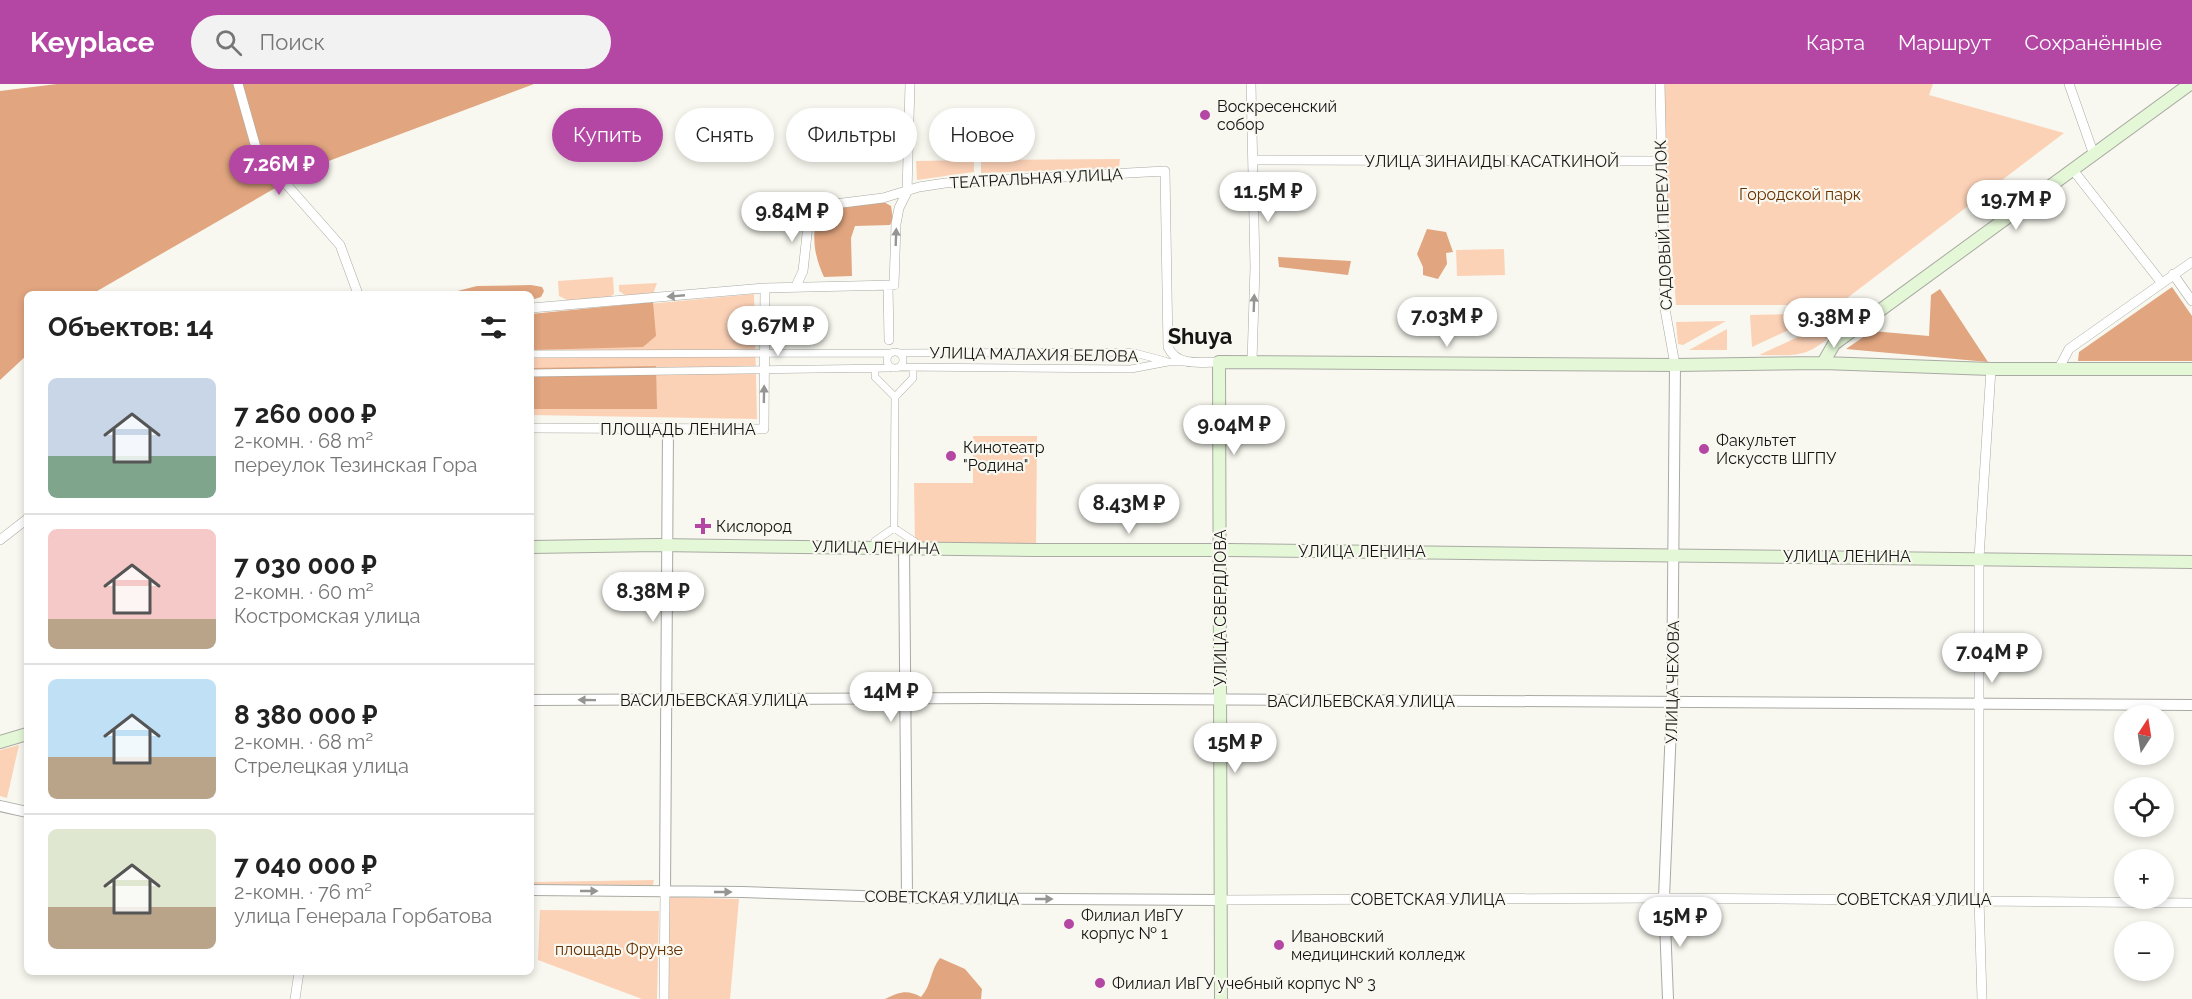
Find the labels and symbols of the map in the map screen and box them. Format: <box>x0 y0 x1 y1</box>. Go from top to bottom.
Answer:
place label: Воскресенский собор <box>1217 97 1337 134</box>
marker: Воскресенский собор <box>1198 108 1212 122</box>
street label: САДОВЫЙ ПЕРЕУЛОК <box>1651 139 1676 311</box>
pin: 7.26M ₽ <box>224 145 334 196</box>
street label: УЛИЦА ЗИНАИДЫ КАСАТКИНОЙ <box>1365 152 1619 171</box>
street label: ТЕАТРАЛЬНАЯ УЛИЦА <box>949 164 1123 193</box>
pin: 11.5M ₽ <box>1213 172 1323 223</box>
pin: 19.7M ₽ <box>1961 180 2071 231</box>
park label: Городской парк <box>1739 185 1861 204</box>
pin: 9.84M ₽ <box>737 192 847 243</box>
one-way arrow <box>891 228 900 247</box>
one-way arrow <box>666 291 685 301</box>
one-way arrow <box>1249 294 1259 313</box>
pin: 7.03M ₽ <box>1392 297 1502 348</box>
pin: 9.38M ₽ <box>1779 298 1889 349</box>
pin: 9.67M ₽ <box>723 306 833 357</box>
district label: Shuya <box>1168 323 1232 349</box>
street label: УЛИЦА МАЛАХИЯ БЕЛОВА <box>929 343 1139 366</box>
one-way arrow <box>759 384 769 403</box>
pin: 9.04M ₽ <box>1179 405 1289 456</box>
street label: ПЛОЩАДЬ ЛЕНИНА <box>600 420 756 439</box>
place label: Факультет Искусств ШГПУ <box>1716 431 1836 468</box>
place label: Кинотеатр "Родина" <box>963 438 1045 475</box>
marker: Факультет Искусств ШГПУ <box>1697 442 1711 456</box>
marker: Кинотеатр "Родина" <box>944 449 958 463</box>
pin: 8.43M ₽ <box>1074 484 1184 535</box>
marker: Кислород <box>694 517 712 535</box>
place label: Кислород <box>716 517 792 536</box>
street label: УЛИЦА СВЕРДЛОВА <box>1211 529 1230 686</box>
street label: УЛИЦА ЛЕНИНА <box>812 537 940 558</box>
street label: УЛИЦА ЛЕНИНА <box>1298 542 1426 561</box>
street label: УЛИЦА ЛЕНИНА <box>1783 547 1911 566</box>
pin: 8.38M ₽ <box>598 572 708 623</box>
street label: УЛИЦА ЧЕХОВА <box>1662 620 1683 744</box>
pin: 7.04M ₽ <box>1937 633 2047 684</box>
pin: 14M ₽ <box>849 672 933 723</box>
street label: ВАСИЛЬЕВСКАЯ УЛИЦА <box>620 691 808 710</box>
street label: ВАСИЛЬЕВСКАЯ УЛИЦА <box>1267 692 1455 711</box>
one-way arrow <box>578 695 597 705</box>
north arrow <box>2114 705 2174 765</box>
pin: 15M ₽ <box>1193 723 1277 774</box>
one-way arrow <box>580 886 599 896</box>
one-way arrow <box>714 887 733 897</box>
street label: СОВЕТСКАЯ УЛИЦА <box>864 887 1020 908</box>
street label: СОВЕТСКАЯ УЛИЦА <box>1350 890 1506 909</box>
street label: СОВЕТСКАЯ УЛИЦА <box>1836 890 1992 909</box>
one-way arrow <box>1035 894 1054 904</box>
pin: 15M ₽ <box>1638 897 1722 948</box>
place label: Филиал ИвГУ корпус № 1 <box>1081 906 1183 943</box>
marker: Филиал ИвГУ корпус № 1 <box>1062 917 1076 931</box>
place label: Ивановский медицинский колледж <box>1291 927 1466 964</box>
marker: Ивановский медицинский колледж <box>1272 938 1286 952</box>
park label: площадь Фрунзе <box>555 940 683 959</box>
place label: Филиал ИвГУ учебный корпус № 3 <box>1112 974 1376 993</box>
marker: Филиал ИвГУ учебный корпус № 3 <box>1093 976 1107 990</box>

